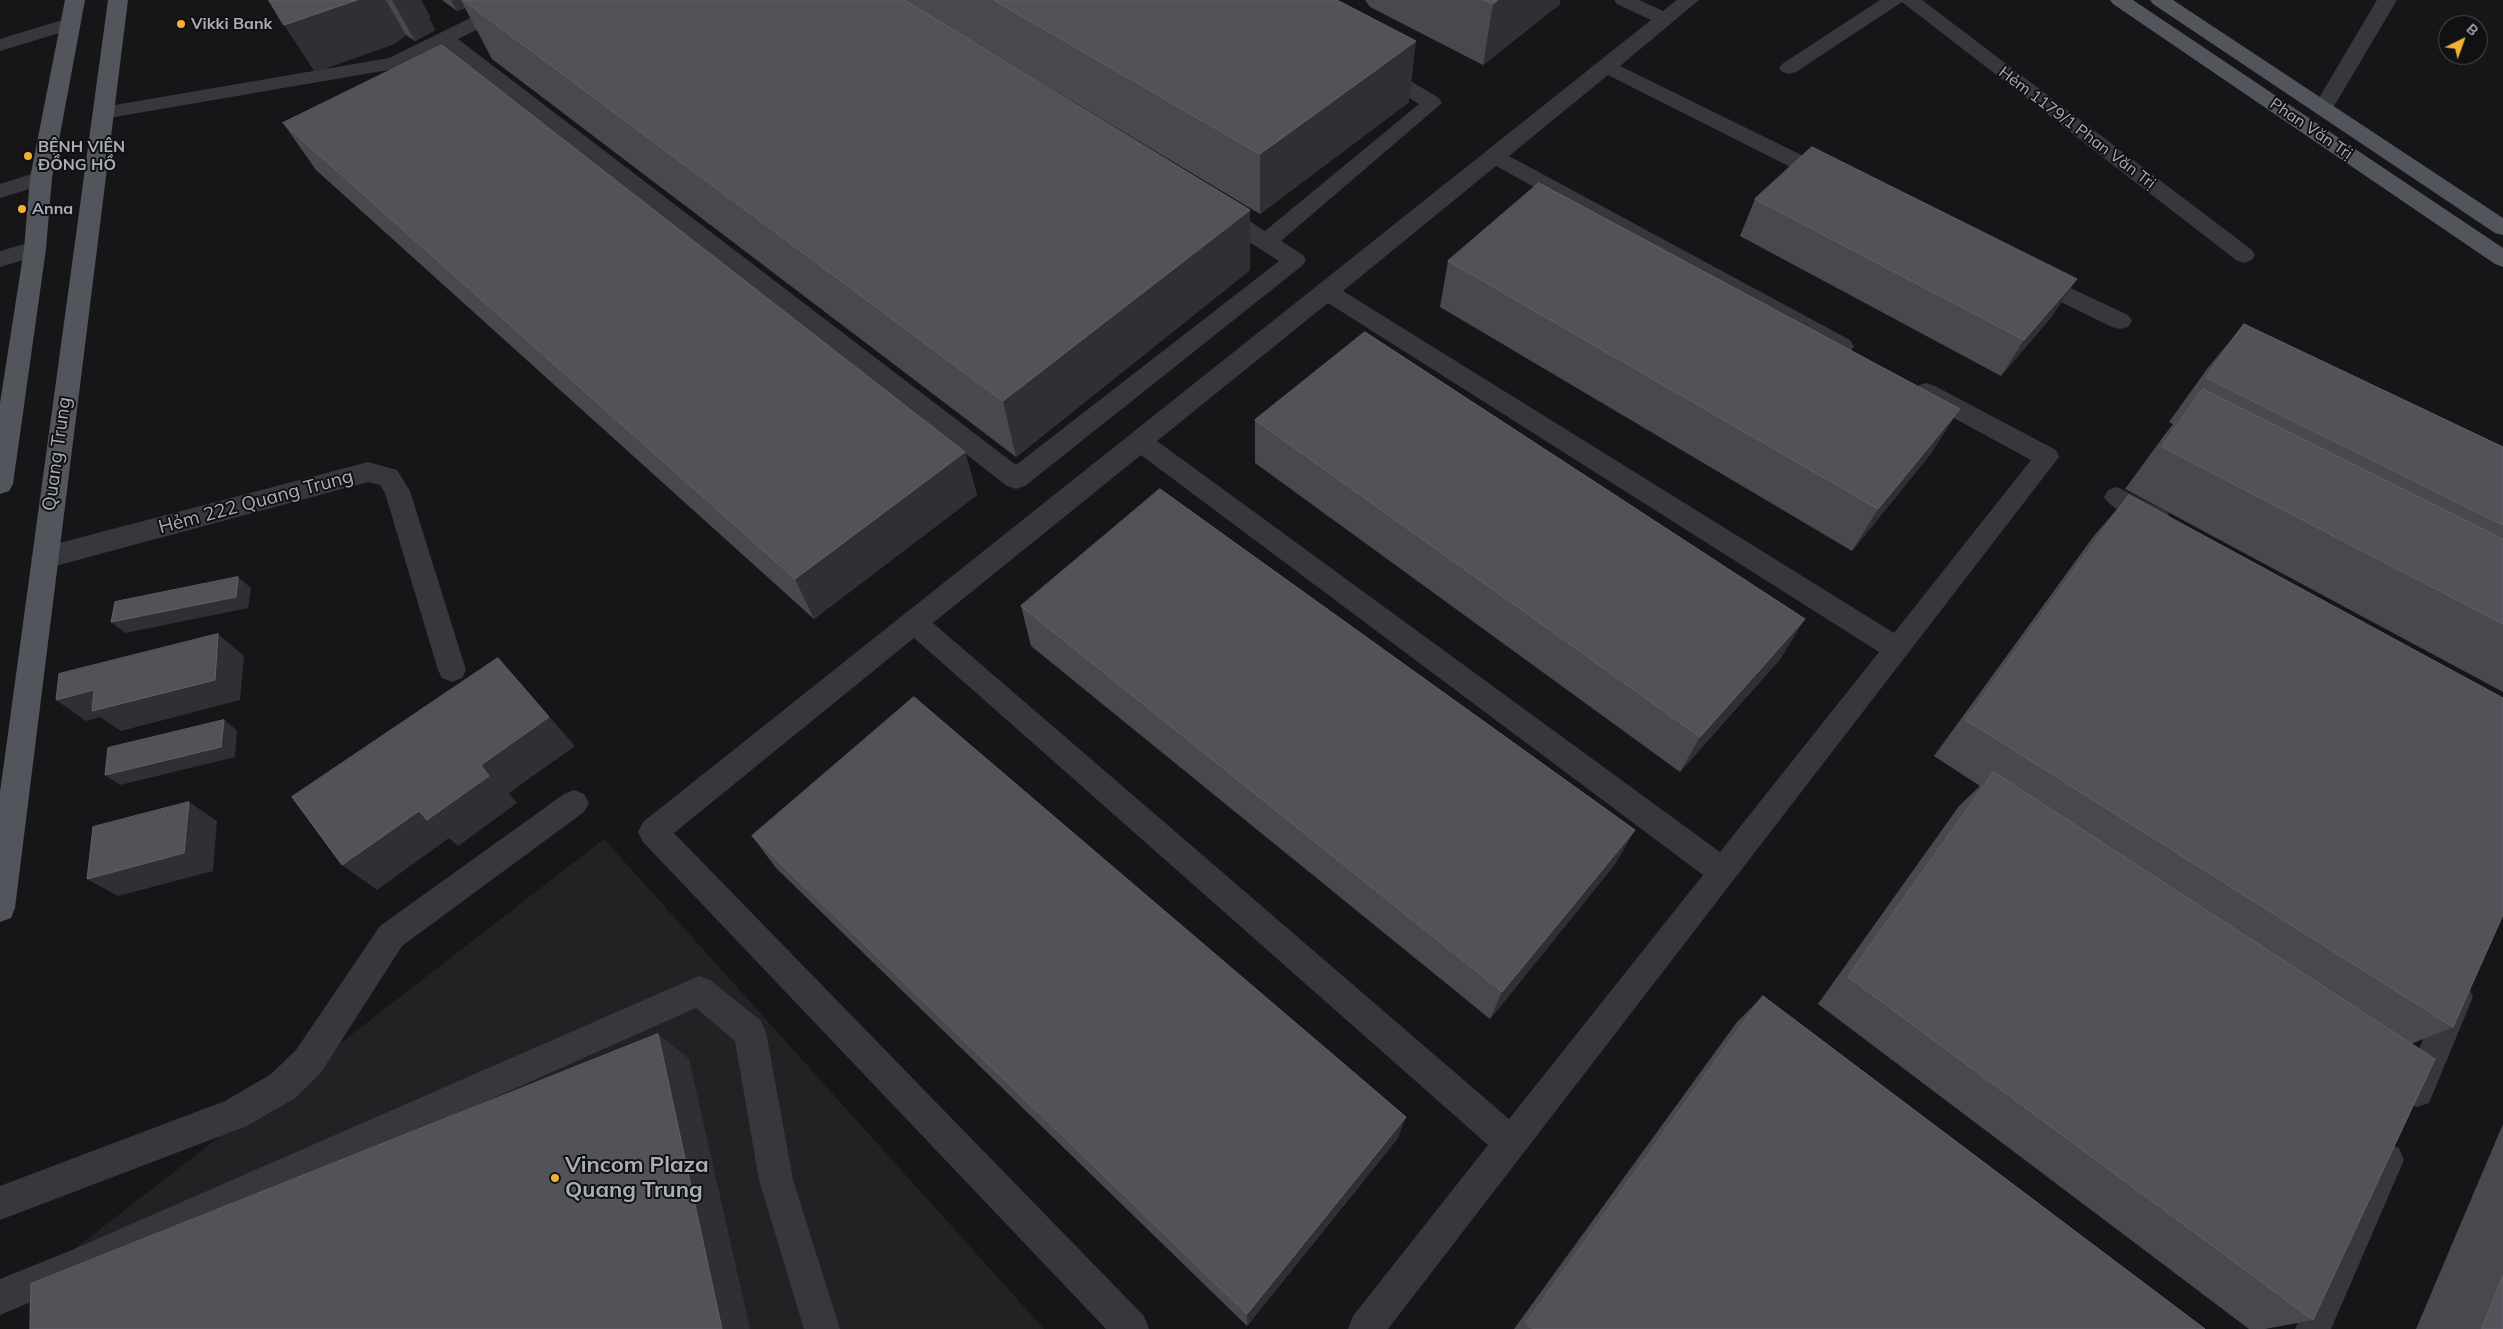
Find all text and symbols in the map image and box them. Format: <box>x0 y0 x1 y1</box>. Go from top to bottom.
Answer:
place label: Vikki Bank <box>191 14 272 34</box>
north arrow <box>2438 15 2488 65</box>
marker: Vikki Bank <box>175 18 187 30</box>
text: B <box>2463 20 2482 40</box>
street label: Hẻm 1179/1 Phan Văn Trị <box>1995 63 2159 193</box>
street label: Phan Văn Trị <box>2266 94 2356 164</box>
place label: BỆNH VIỆN ĐỒNG HỒ <box>38 137 125 175</box>
marker: BỆNH VIỆN ĐỒNG HỒ <box>22 150 34 162</box>
place label: Anna <box>32 199 73 219</box>
marker: Anna <box>16 203 28 215</box>
street label: Quang Trung <box>38 395 76 513</box>
street label: Hẻm 222 Quang Trung <box>156 465 356 539</box>
place label: Vincom Plaza Quang Trung <box>565 1152 709 1204</box>
marker: Vincom Plaza Quang Trung <box>549 1172 561 1184</box>

